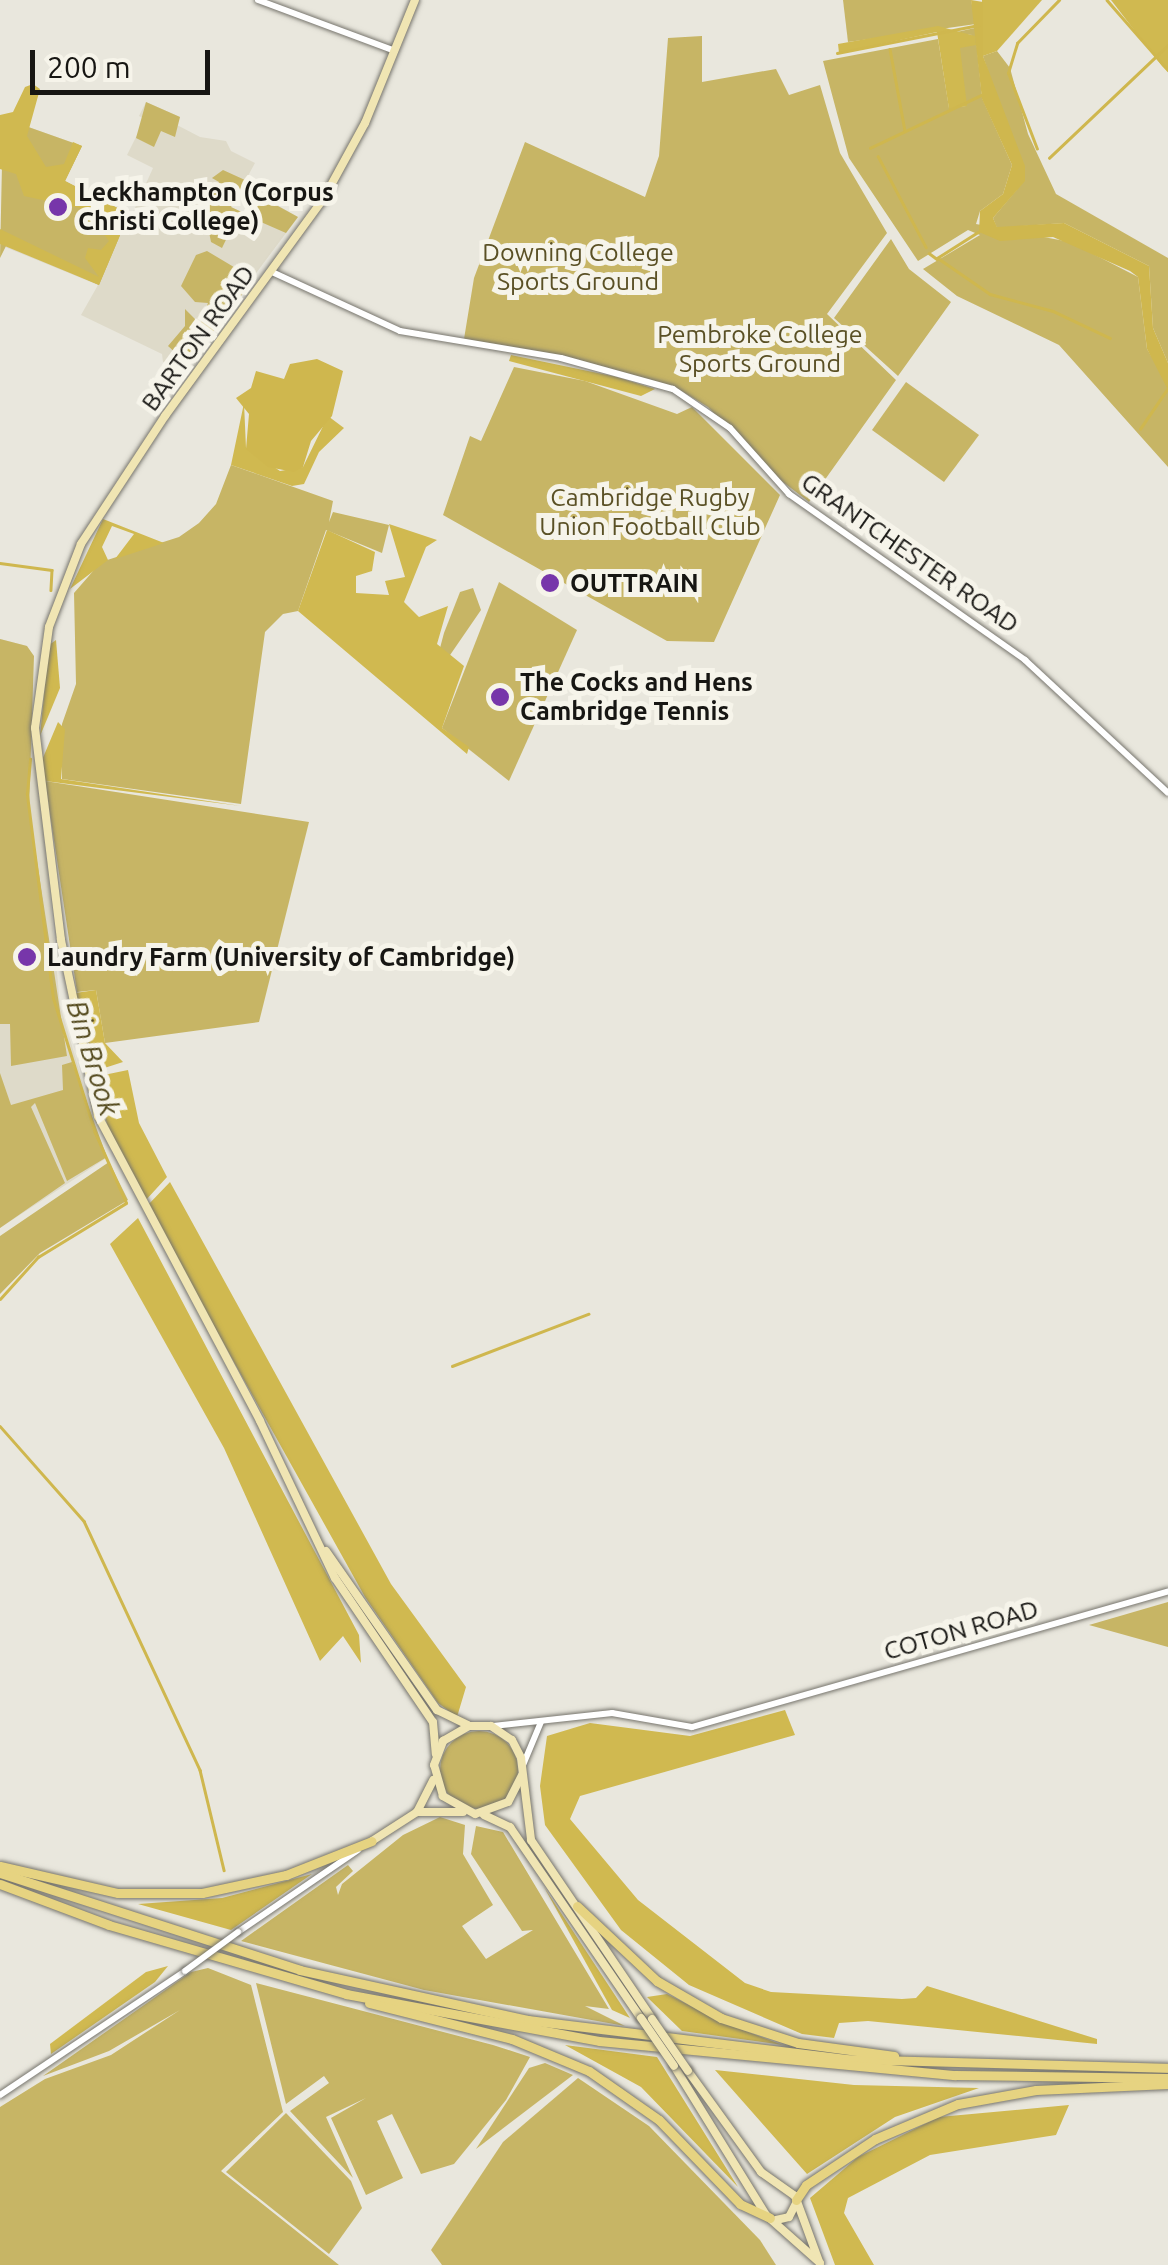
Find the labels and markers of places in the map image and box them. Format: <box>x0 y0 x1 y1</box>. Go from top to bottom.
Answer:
place label: Leckhampton (Corpus Christi College) <box>78 178 334 237</box>
marker: Leckhampton (Corpus Christi College) <box>47 196 69 218</box>
place label: OUTTRAIN <box>570 568 699 598</box>
marker: OUTTRAIN <box>539 572 561 594</box>
place label: The Cocks and Hens Cambridge Tennis <box>520 668 753 727</box>
marker: The Cocks and Hens Cambridge Tennis <box>489 686 511 708</box>
place label: Laundry Farm (University of Cambridge) <box>47 942 515 972</box>
marker: Laundry Farm (University of Cambridge) <box>16 946 38 968</box>

